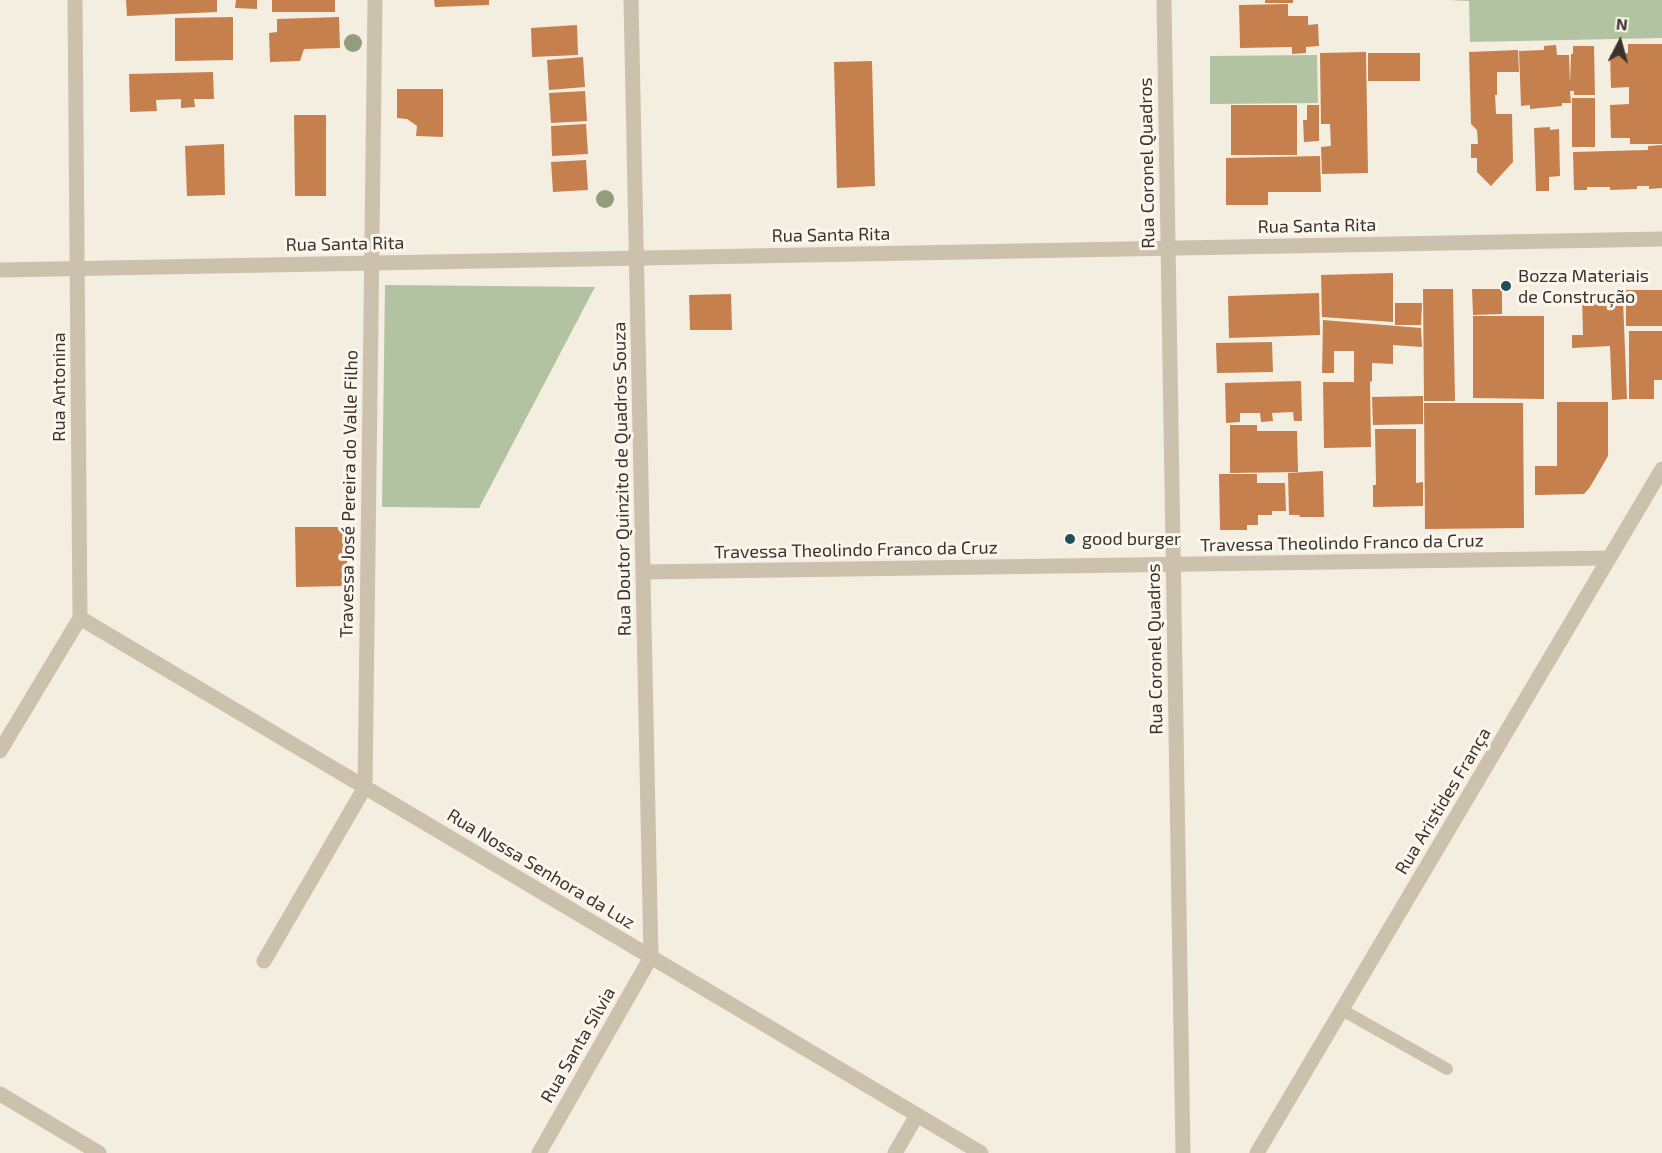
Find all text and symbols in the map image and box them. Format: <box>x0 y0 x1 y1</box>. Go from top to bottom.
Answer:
north arrow <box>1590 12 1650 72</box>
text: N <box>1615 14 1629 34</box>
street label: Rua Coronel Quadros <box>1135 77 1159 249</box>
street label: Rua Santa Rita <box>1257 214 1377 238</box>
street label: Rua Santa Rita <box>771 223 891 247</box>
street label: Rua Santa Rita <box>285 232 405 256</box>
place label: Bozza Materiais de Construção <box>1518 265 1649 308</box>
marker: Bozza Materiais de Construção <box>1499 279 1513 293</box>
street label: Rua Doutor Quinzito de Quadros Souza <box>608 322 636 636</box>
street label: Rua Antonina <box>48 332 70 442</box>
street label: Travessa José Pereira do Valle Filho <box>336 350 362 638</box>
place label: good burger <box>1082 528 1181 550</box>
street label: Travessa Theolindo Franco da Cruz <box>1200 530 1484 556</box>
marker: good burger <box>1063 532 1077 546</box>
street label: Travessa Theolindo Franco da Cruz <box>714 537 998 563</box>
street label: Rua Coronel Quadros <box>1143 563 1167 735</box>
street label: Rua Aristides França <box>1391 724 1495 878</box>
street label: Rua Nossa Senhora da Luz <box>443 804 639 934</box>
street label: Rua Santa Sílvia <box>536 983 620 1107</box>

